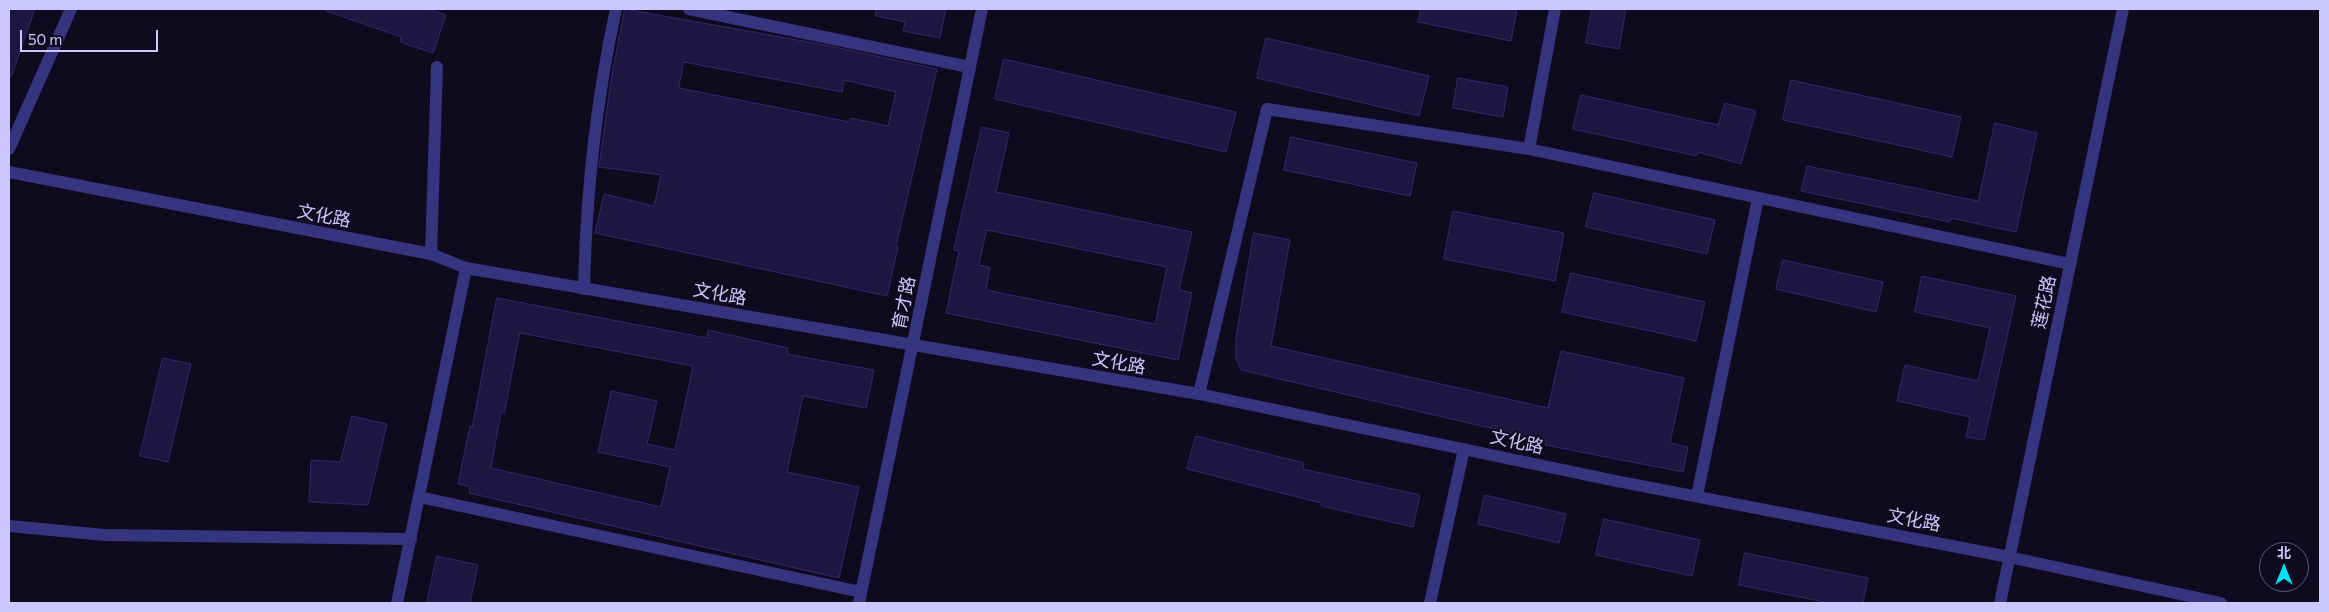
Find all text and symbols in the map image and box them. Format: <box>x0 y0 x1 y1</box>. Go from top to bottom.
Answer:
scale bar <box>22 20 160 52</box>
text: 50 m <box>28 30 62 48</box>
street label: 文化路 <box>295 200 353 232</box>
street label: 莲花路 <box>2028 273 2060 331</box>
street label: 育才路 <box>888 274 920 332</box>
street label: 文化路 <box>692 279 748 309</box>
street label: 文化路 <box>1091 348 1147 378</box>
street label: 文化路 <box>1488 426 1546 458</box>
street label: 文化路 <box>1885 504 1943 536</box>
north arrow <box>2259 542 2309 592</box>
text: 北 <box>2277 544 2291 561</box>

